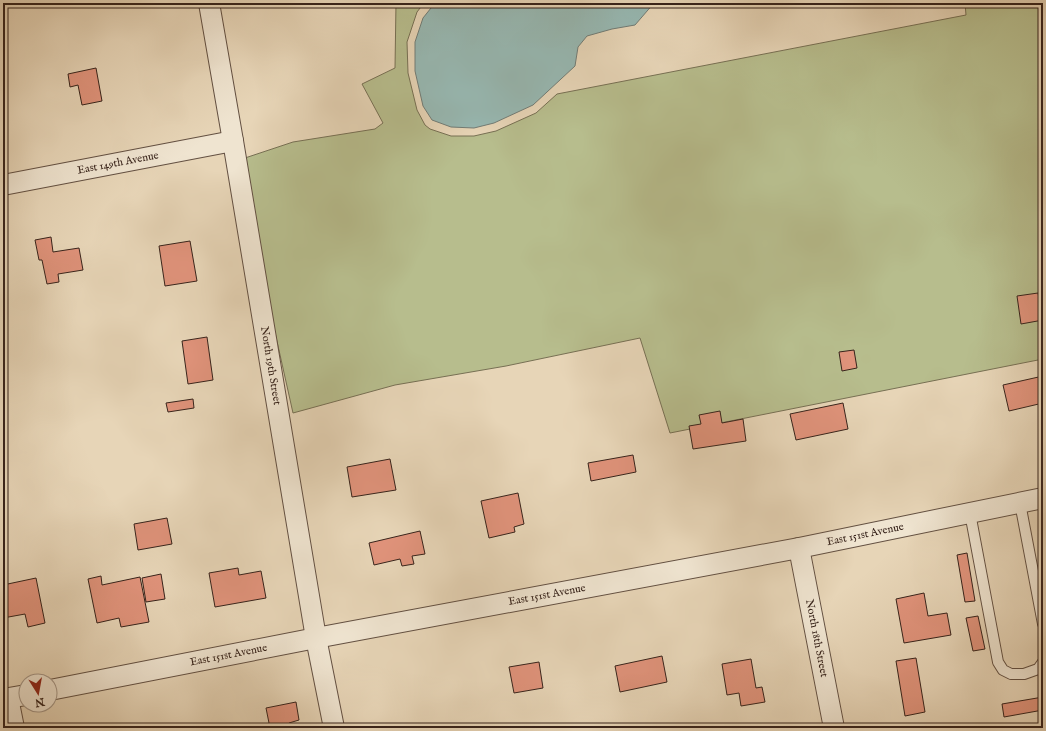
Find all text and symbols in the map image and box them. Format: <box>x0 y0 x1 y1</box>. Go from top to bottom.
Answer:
street label: East 149th Avenue <box>76 148 160 178</box>
street label: North 19th Street <box>257 325 284 406</box>
street label: East 151st Avenue <box>825 520 905 549</box>
street label: East 151st Avenue <box>507 581 587 609</box>
street label: North 18th Street <box>802 598 831 679</box>
street label: East 151st Avenue <box>189 641 268 669</box>
north arrow <box>18 673 58 713</box>
text: N <box>33 694 47 710</box>

